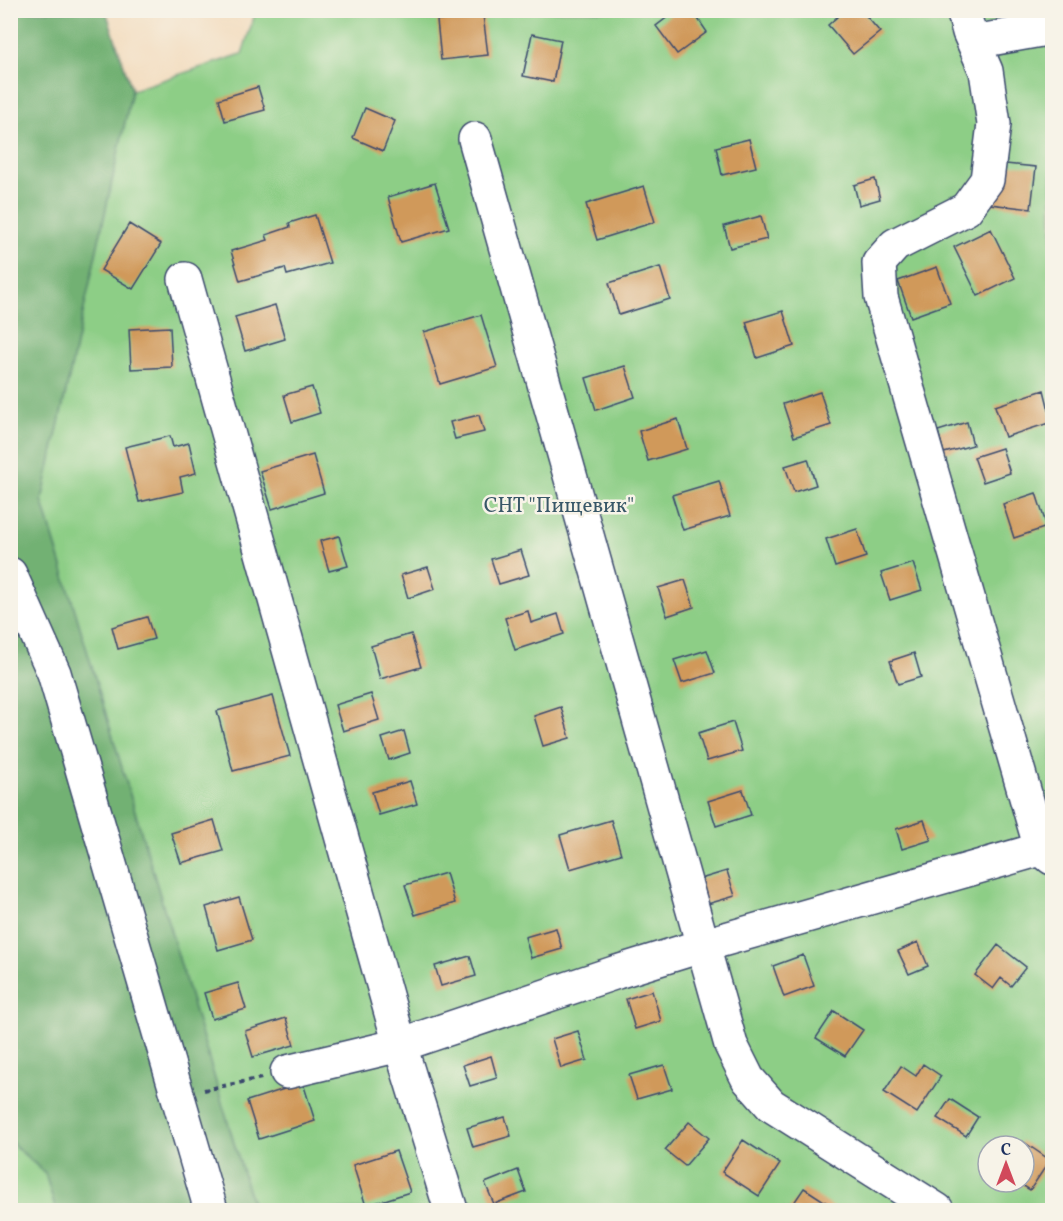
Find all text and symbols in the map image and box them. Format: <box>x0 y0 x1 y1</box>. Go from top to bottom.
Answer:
park label: СНТ "Пищевик" <box>484 492 634 521</box>
north arrow <box>976 1134 1036 1194</box>
text: С <box>1001 1140 1011 1162</box>

